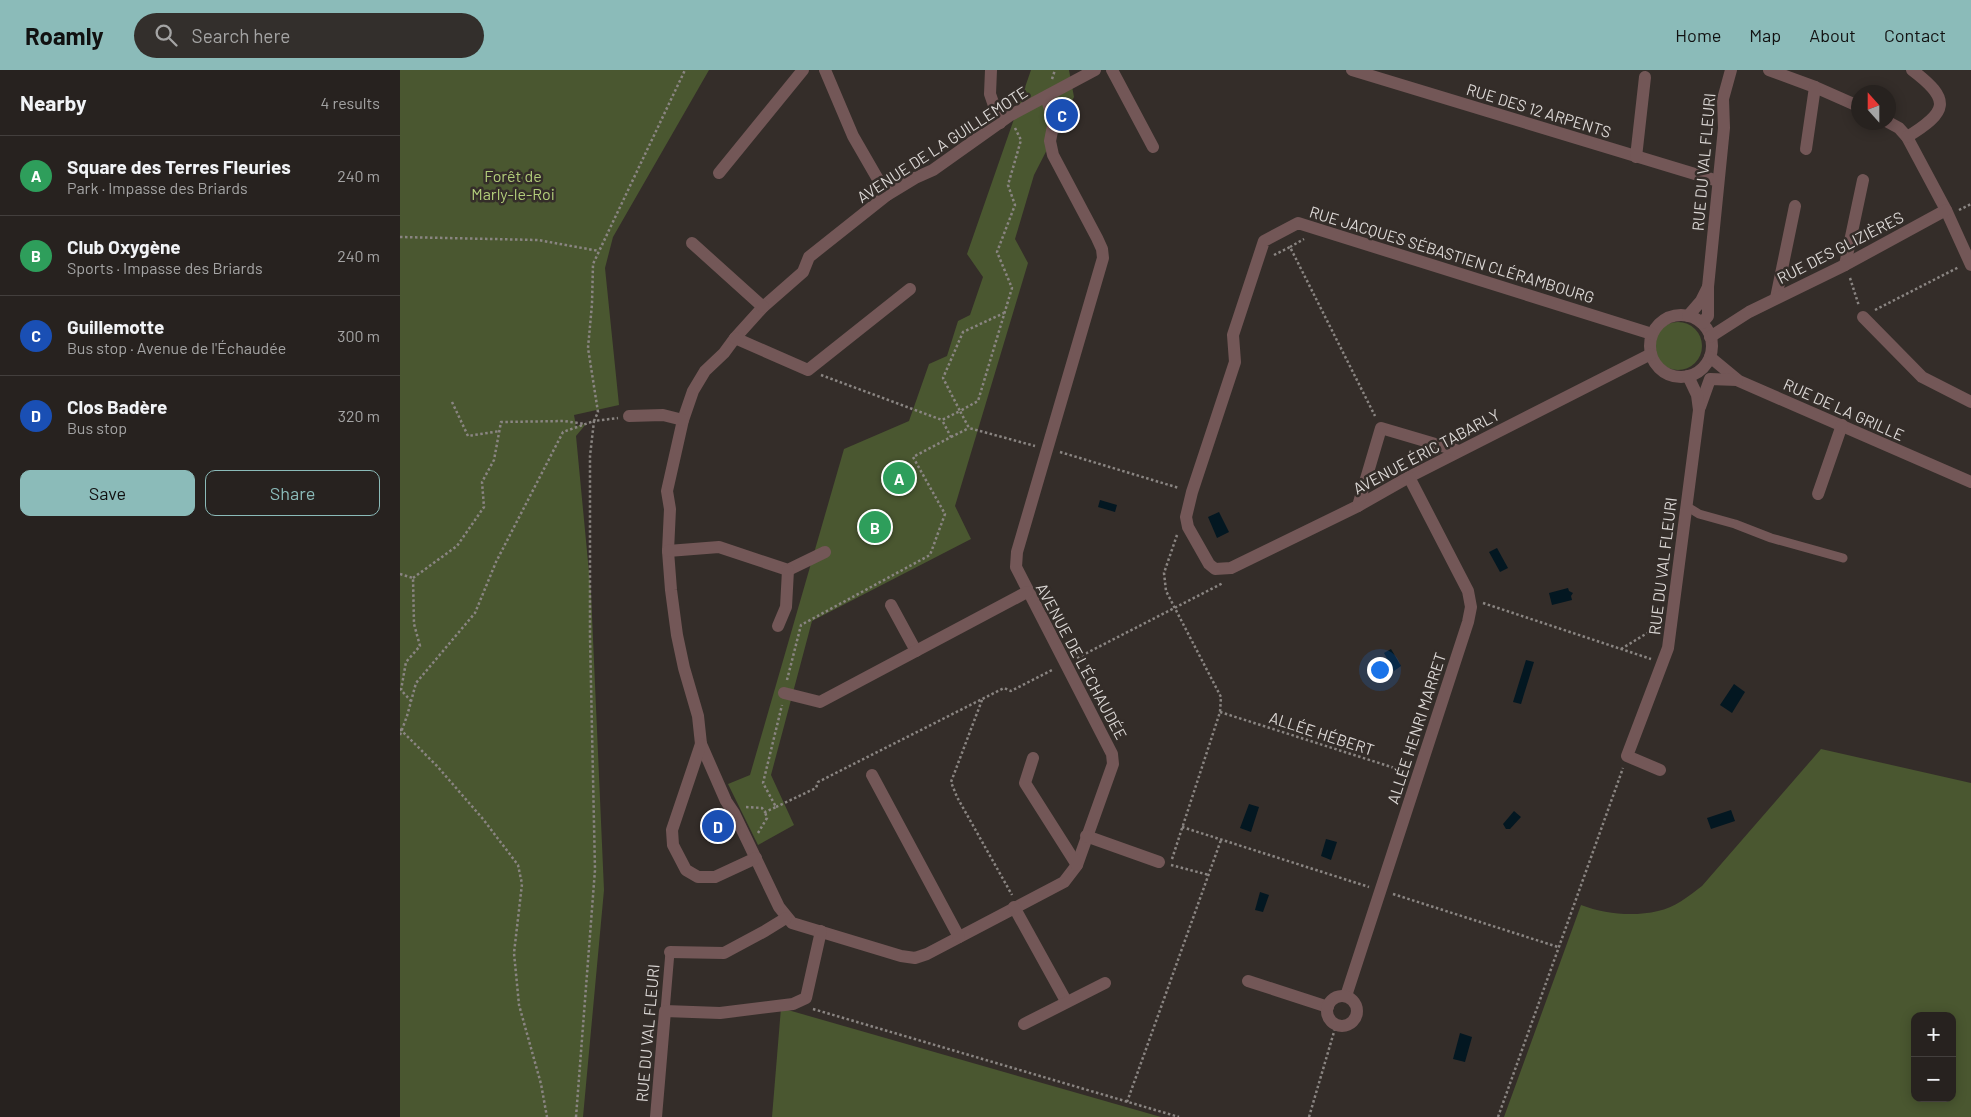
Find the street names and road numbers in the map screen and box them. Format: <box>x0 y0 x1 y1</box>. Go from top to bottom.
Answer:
street label: RUE DES 12 ARPENTS <box>1464 79 1614 141</box>
street label: AVENUE DE LA GUILLEMOTE <box>853 82 1031 206</box>
street label: RUE DU VAL FLEURI <box>1687 92 1719 232</box>
street label: RUE JACQUES SÉBASTIEN CLÉRAMBOURG <box>1307 202 1597 306</box>
street label: RUE DES GLIZIÈRES <box>1773 207 1907 287</box>
street label: RUE DE LA GRILLE <box>1781 374 1907 444</box>
street label: AVENUE ÉRIC TABARLY <box>1349 404 1503 498</box>
street label: RUE DU VAL FLEURI <box>1644 496 1680 636</box>
street label: AVENUE DE L'ÉCHAUDÉE <box>1033 580 1131 742</box>
street label: ALLÉE HENRI MARRET <box>1383 650 1449 806</box>
street label: ALLÉE HÉBERT <box>1267 707 1377 759</box>
street label: RUE DU VAL FLEURI <box>631 963 663 1103</box>

